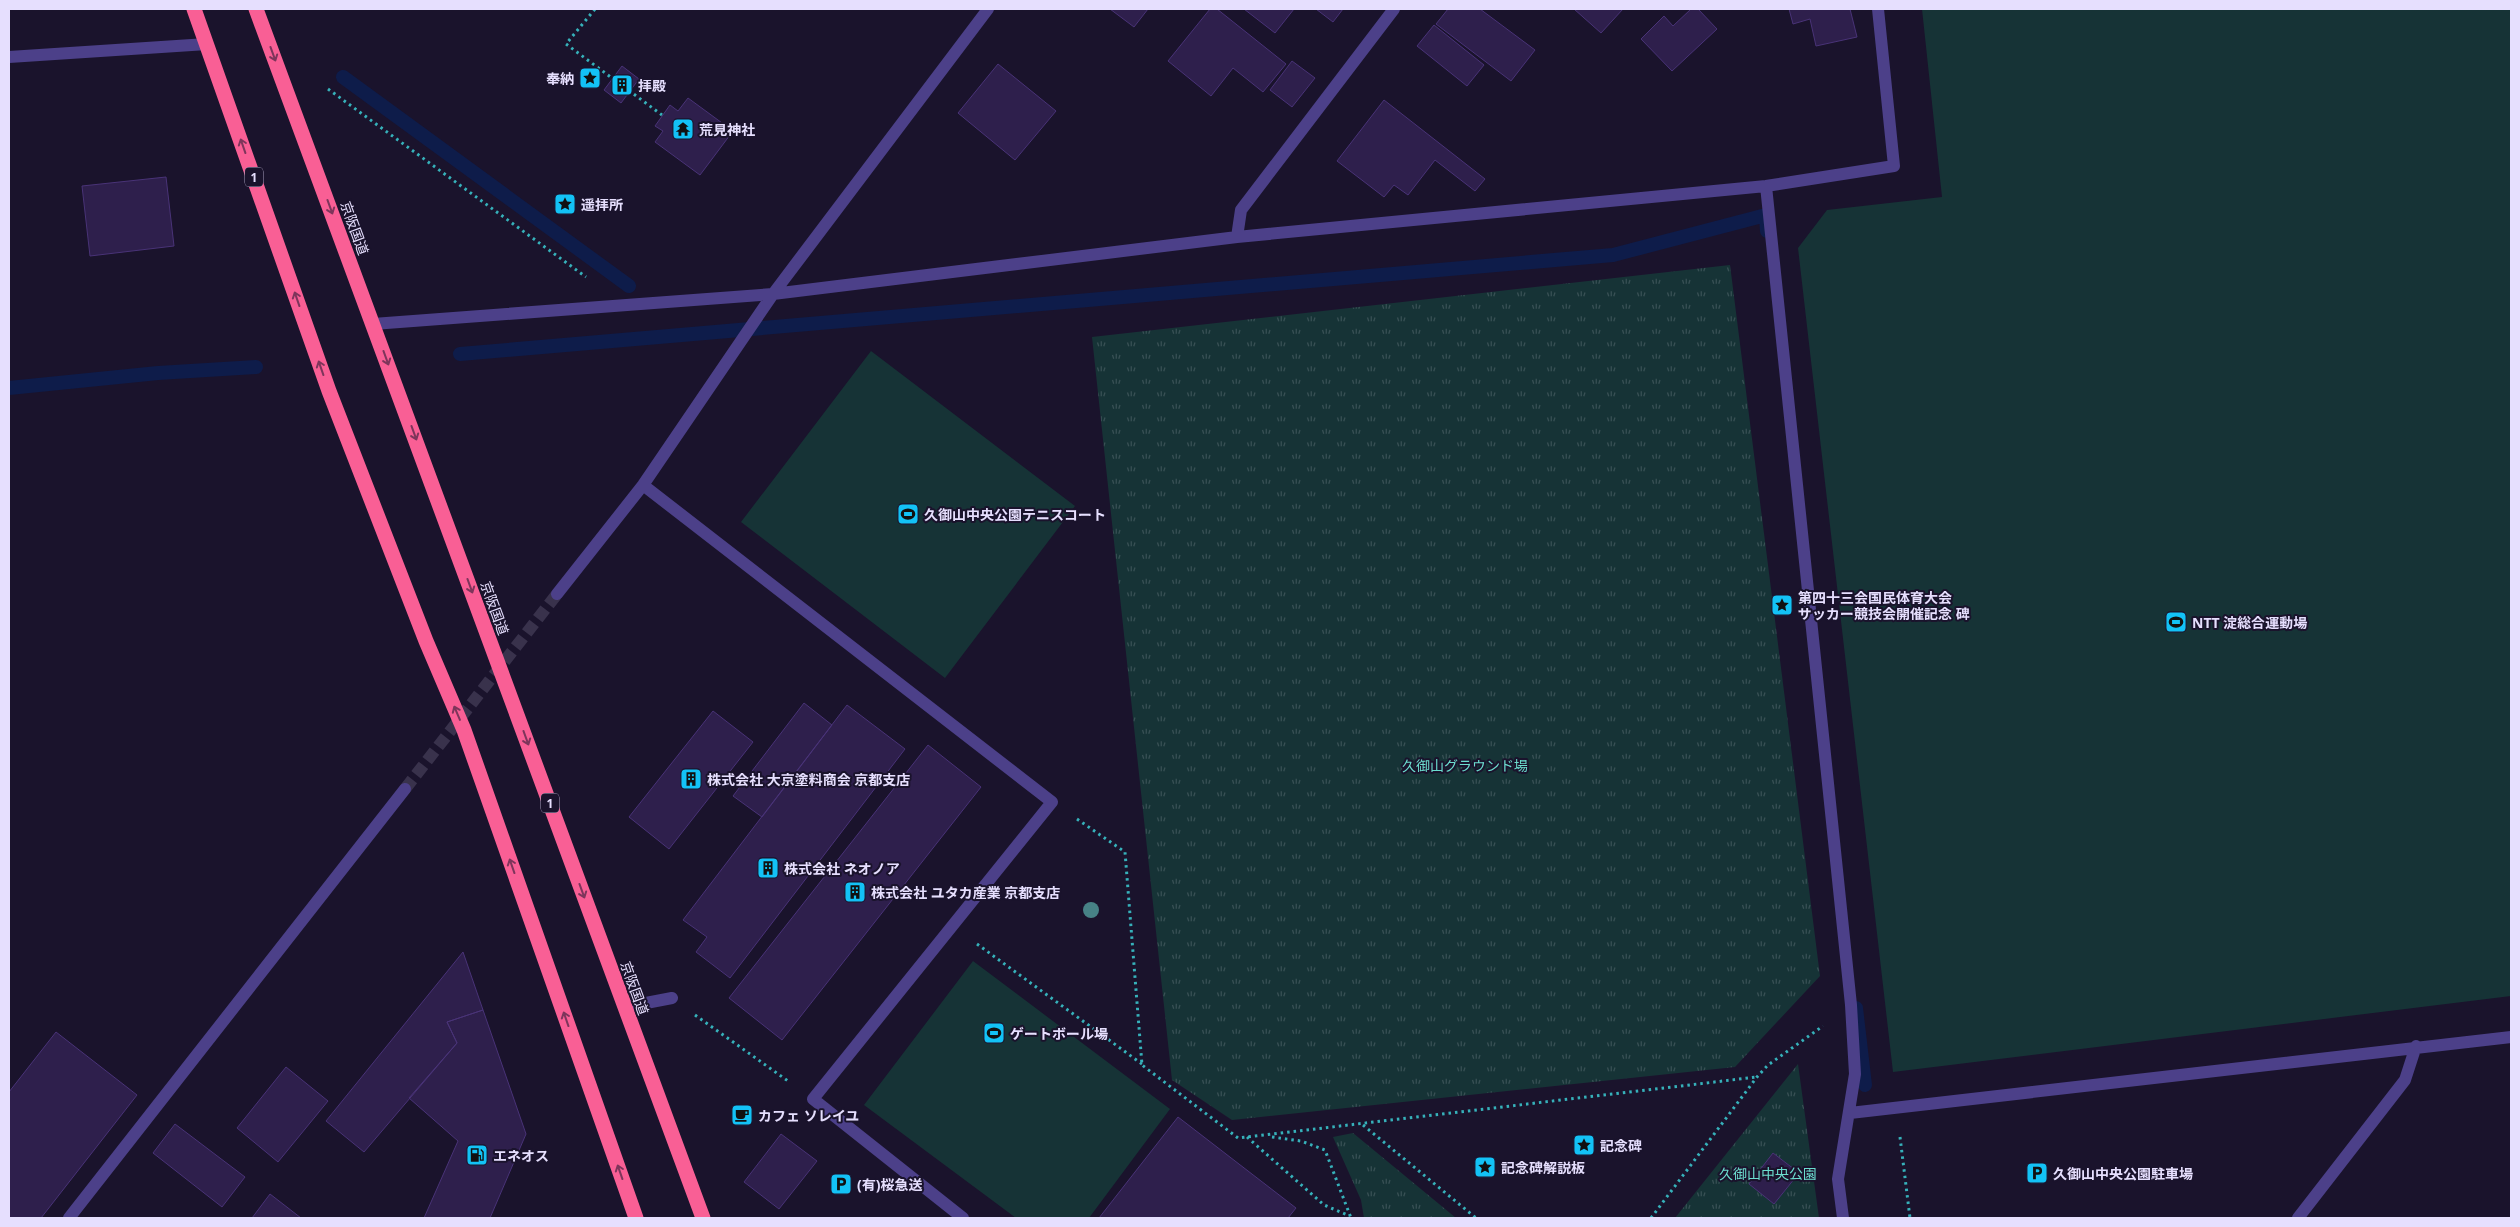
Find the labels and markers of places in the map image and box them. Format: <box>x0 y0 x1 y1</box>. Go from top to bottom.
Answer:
place icon: 奉納 <box>578 66 602 90</box>
place label: 奉納 <box>546 69 574 88</box>
building icon: 拝殿 <box>610 73 634 97</box>
place label: 拝殿 <box>638 76 666 95</box>
temple icon: 荒見神社 <box>671 117 695 141</box>
place label: 荒見神社 <box>699 120 755 139</box>
place icon: 遥拝所 <box>553 192 577 216</box>
place label: 遥拝所 <box>581 195 623 214</box>
sports icon: 久御山中央公園テニスコート <box>896 502 920 526</box>
place label: 久御山中央公園テニスコート <box>924 505 1106 524</box>
place label: 第四十三会国民体育大会 サッカー競技会開催記念 碑 <box>1798 588 1970 623</box>
place icon: 第四十三会国民体育大会 サッカー競技会開催記念 碑 <box>1770 593 1794 617</box>
sports icon: NTT 淀総合運動場 <box>2164 610 2188 634</box>
place label: NTT 淀総合運動場 <box>2192 613 2307 632</box>
building icon: 株式会社 大京塗料商会 京都支店 <box>679 767 703 791</box>
place label: 株式会社 大京塗料商会 京都支店 <box>707 770 910 789</box>
building icon: 株式会社 ネオノア <box>756 856 780 880</box>
place label: 株式会社 ネオノア <box>784 859 900 878</box>
building icon: 株式会社 ユタカ産業 京都支店 <box>843 880 867 904</box>
place label: 株式会社 ユタカ産業 京都支店 <box>871 883 1060 902</box>
sports icon: ゲートボール場 <box>982 1021 1006 1045</box>
place label: ゲートボール場 <box>1010 1024 1108 1043</box>
cafe icon: カフェ ソレイユ <box>730 1103 754 1127</box>
place label: カフェ ソレイユ <box>758 1106 859 1125</box>
place icon: 記念碑 <box>1572 1133 1596 1157</box>
place label: 記念碑 <box>1600 1136 1642 1155</box>
fuel station icon: エネオス <box>465 1143 489 1167</box>
place label: エネオス <box>493 1146 549 1165</box>
place icon: 記念碑解説板 <box>1473 1155 1497 1179</box>
place label: 記念碑解説板 <box>1501 1158 1585 1177</box>
parking icon: 久御山中央公園駐車場 <box>2025 1161 2049 1185</box>
place label: 久御山中央公園駐車場 <box>2053 1164 2193 1183</box>
parking icon: (有)桜急送 <box>829 1172 853 1196</box>
place label: (有)桜急送 <box>857 1175 923 1194</box>

